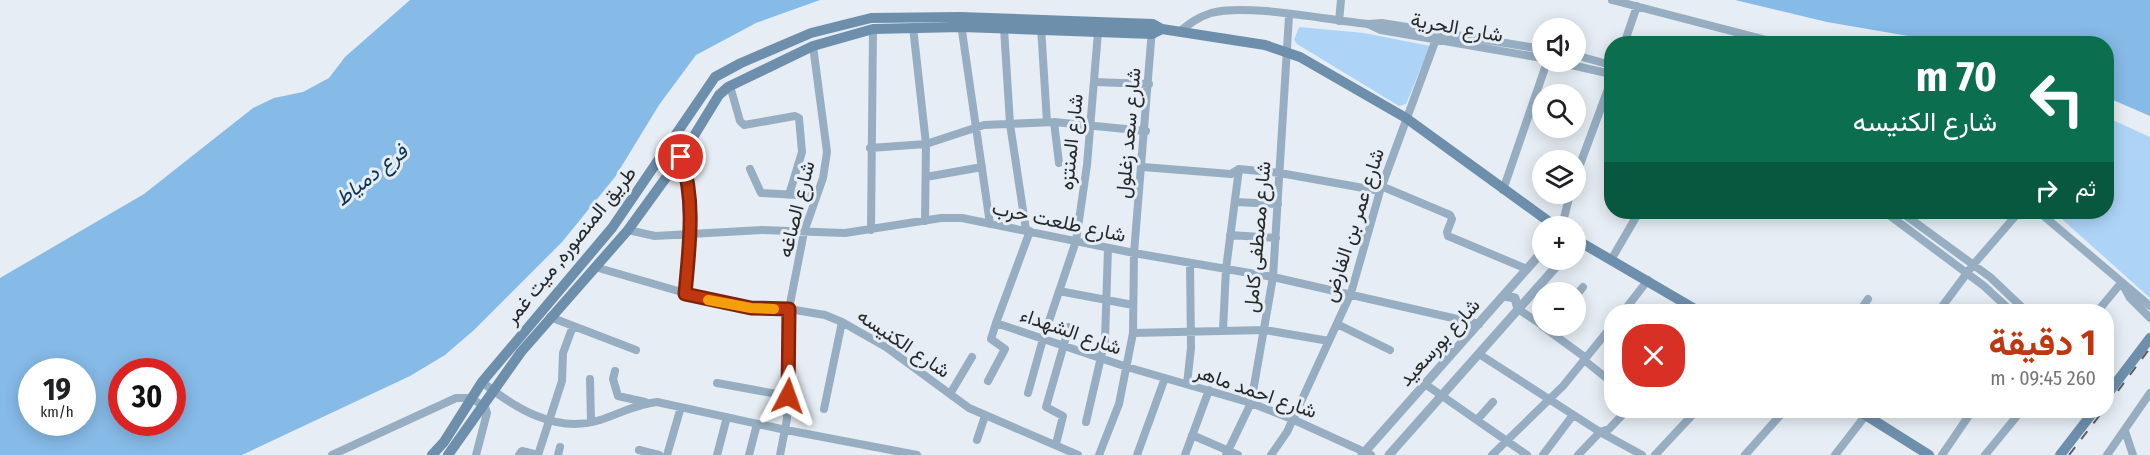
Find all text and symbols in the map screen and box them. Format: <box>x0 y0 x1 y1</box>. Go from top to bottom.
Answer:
street label: شارع الحرية <box>1409 7 1505 49</box>
map controls <box>1532 18 1586 336</box>
button: sound <box>1532 18 1586 72</box>
text: 70 m <box>1916 52 1997 102</box>
icon: left <box>2018 60 2096 138</box>
street label: شارع سعد زغلول <box>1110 67 1148 200</box>
button: search <box>1532 84 1586 138</box>
street label: شارع المنتزه <box>1054 93 1090 192</box>
text: شارع الكنيسه <box>1853 106 1997 138</box>
pin <box>655 131 706 182</box>
water label: فرع دمياط <box>329 138 415 213</box>
icon: arrive <box>664 140 697 173</box>
street label: شارع عمر بن الفارض <box>1317 145 1391 305</box>
button: layers <box>1532 150 1586 204</box>
street label: شارع الصاغه <box>772 158 822 260</box>
street label: شارع مصطفى كامل <box>1238 160 1278 314</box>
street label: طريق المنصوره, ميت غمر <box>498 161 642 330</box>
icon: right <box>2030 174 2063 207</box>
text: ثم <box>2075 175 2096 202</box>
street label: شارع طلعت حرب <box>990 195 1128 249</box>
button: + <box>1532 216 1586 270</box>
button: − <box>1532 282 1586 336</box>
street label: شارع بورسعيد <box>1393 293 1486 392</box>
street label: شارع الشهداء <box>1017 302 1125 361</box>
street label: شارع الكنيسه <box>852 303 955 384</box>
text: 1 دقيقة <box>1988 321 2096 365</box>
button: close <box>1622 324 1685 387</box>
speed limit sign: 30 <box>108 358 186 436</box>
street label: شارع احمد ماهر <box>1190 359 1320 425</box>
position arrow <box>756 364 820 428</box>
text: 260 m · 09:45 <box>1990 366 2096 390</box>
text: 19 <box>43 372 71 408</box>
text: km/h <box>40 403 74 421</box>

